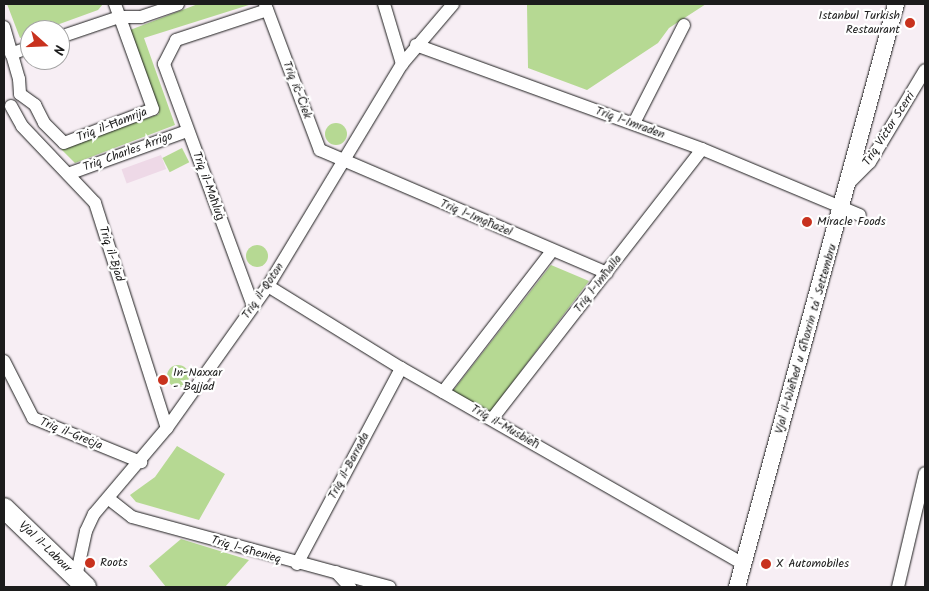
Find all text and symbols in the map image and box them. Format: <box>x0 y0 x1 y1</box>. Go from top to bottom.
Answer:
place label: Istanbul Turkish Restaurant <box>818 9 900 37</box>
marker: Istanbul Turkish Restaurant <box>904 17 916 29</box>
north arrow <box>20 20 70 70</box>
text: N <box>46 42 70 58</box>
street label: Triq iċ-Ċiek <box>279 59 315 121</box>
street label: Triq Victor Scerri <box>860 89 918 169</box>
street label: Triq l-Imraden <box>593 104 667 142</box>
street label: Triq il-Ħamrija <box>75 105 149 145</box>
street label: Triq Charles Arrigo <box>81 129 175 175</box>
street label: Triq il-Maħluġ <box>189 150 227 222</box>
street label: Triq l-Imgħażel <box>438 196 514 240</box>
place label: Miracle Foods <box>817 215 886 229</box>
marker: Miracle Foods <box>801 216 813 228</box>
street label: Triq il-Bjad <box>95 224 127 284</box>
street label: Vjal il-Wieħed u Għoxrin ta' Settembru <box>772 242 840 436</box>
street label: Triq l-Imħalla <box>571 252 625 316</box>
street label: Triq il-Qoton <box>239 260 287 322</box>
place label: In-Naxxar - Bajjad <box>173 366 222 394</box>
marker: In-Naxxar - Bajjad <box>157 374 169 386</box>
street label: Triq il-Musbieħ <box>468 402 542 452</box>
street label: Triq il-Greċja <box>38 415 104 453</box>
street label: Triq il-Barrada <box>325 430 373 502</box>
street label: Vjal il-Labour <box>16 518 74 576</box>
street label: Triq l-Għenieq <box>209 533 283 567</box>
place label: Roots <box>100 556 128 570</box>
marker: Roots <box>84 557 96 569</box>
place label: X Automobiles <box>776 557 849 571</box>
marker: X Automobiles <box>760 558 772 570</box>

